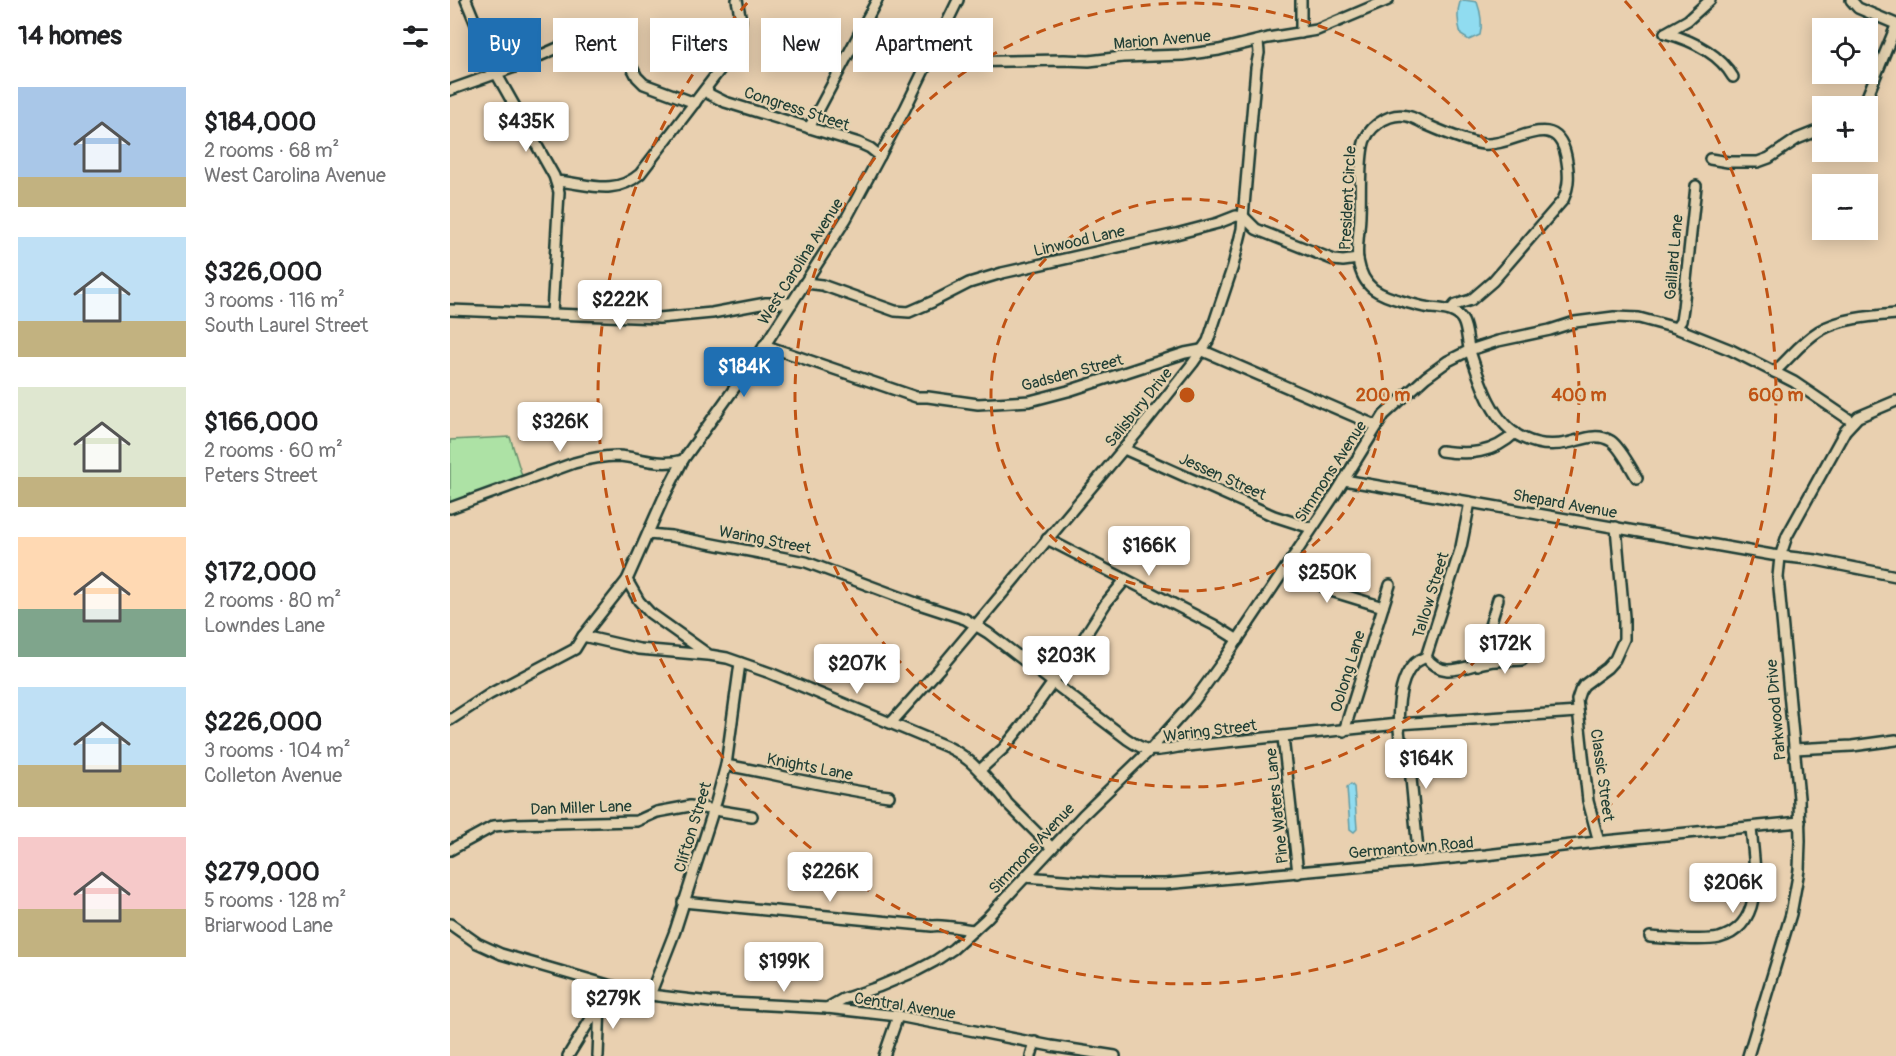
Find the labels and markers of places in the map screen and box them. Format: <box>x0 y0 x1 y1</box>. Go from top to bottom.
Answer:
pin: $435K <box>484 102 568 153</box>
pin: $222K <box>578 280 662 331</box>
pin: $184K <box>702 347 786 398</box>
centre of rings <box>1177 385 1197 405</box>
pin: $326K <box>518 402 602 453</box>
pin: $166K <box>1107 526 1191 577</box>
pin: $250K <box>1285 553 1369 604</box>
pin: $172K <box>1463 624 1547 675</box>
pin: $203K <box>1024 636 1108 687</box>
pin: $207K <box>815 644 899 695</box>
pin: $164K <box>1384 739 1468 790</box>
pin: $226K <box>788 852 872 903</box>
pin: $206K <box>1691 863 1775 914</box>
pin: $199K <box>742 942 826 993</box>
pin: $279K <box>571 979 655 1030</box>

